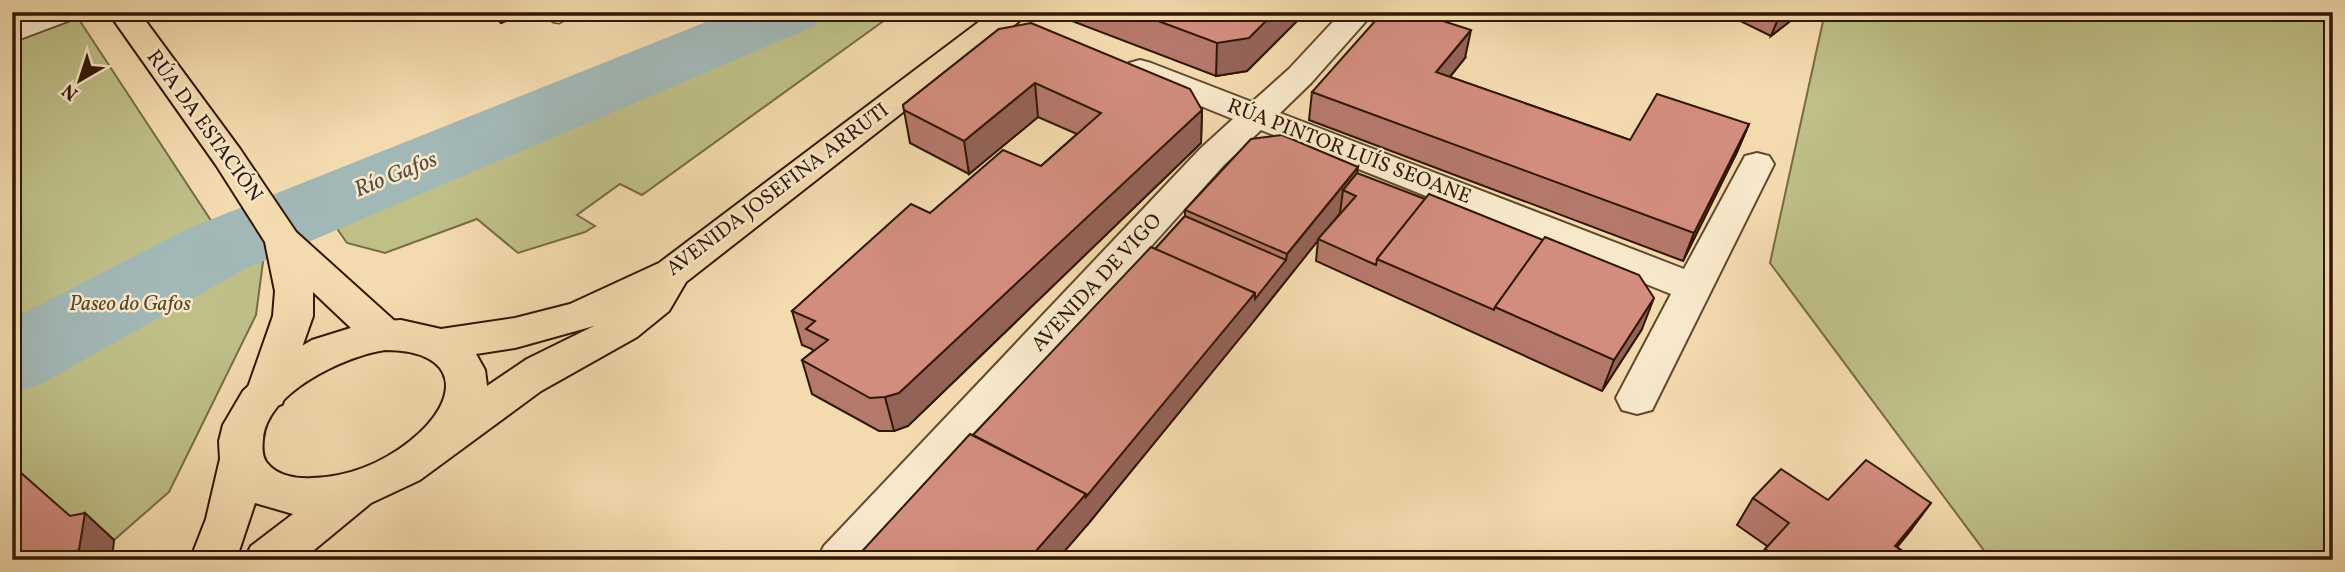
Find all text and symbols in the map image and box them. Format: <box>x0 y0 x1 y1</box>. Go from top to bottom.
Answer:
street label: RÚA DA ESTACIÓN <box>139 44 269 208</box>
north arrow <box>46 46 116 116</box>
text: N <box>57 77 84 106</box>
street label: RÚA PINTOR LUÍS SEOANE <box>1223 92 1475 212</box>
street label: AVENIDA JOSEFINA ARRUTI <box>661 96 895 284</box>
water label: Río Gafos <box>350 144 443 206</box>
street label: AVENIDA DE VIGO <box>1025 207 1169 359</box>
park label: Paseo do Gafos <box>69 290 191 319</box>

